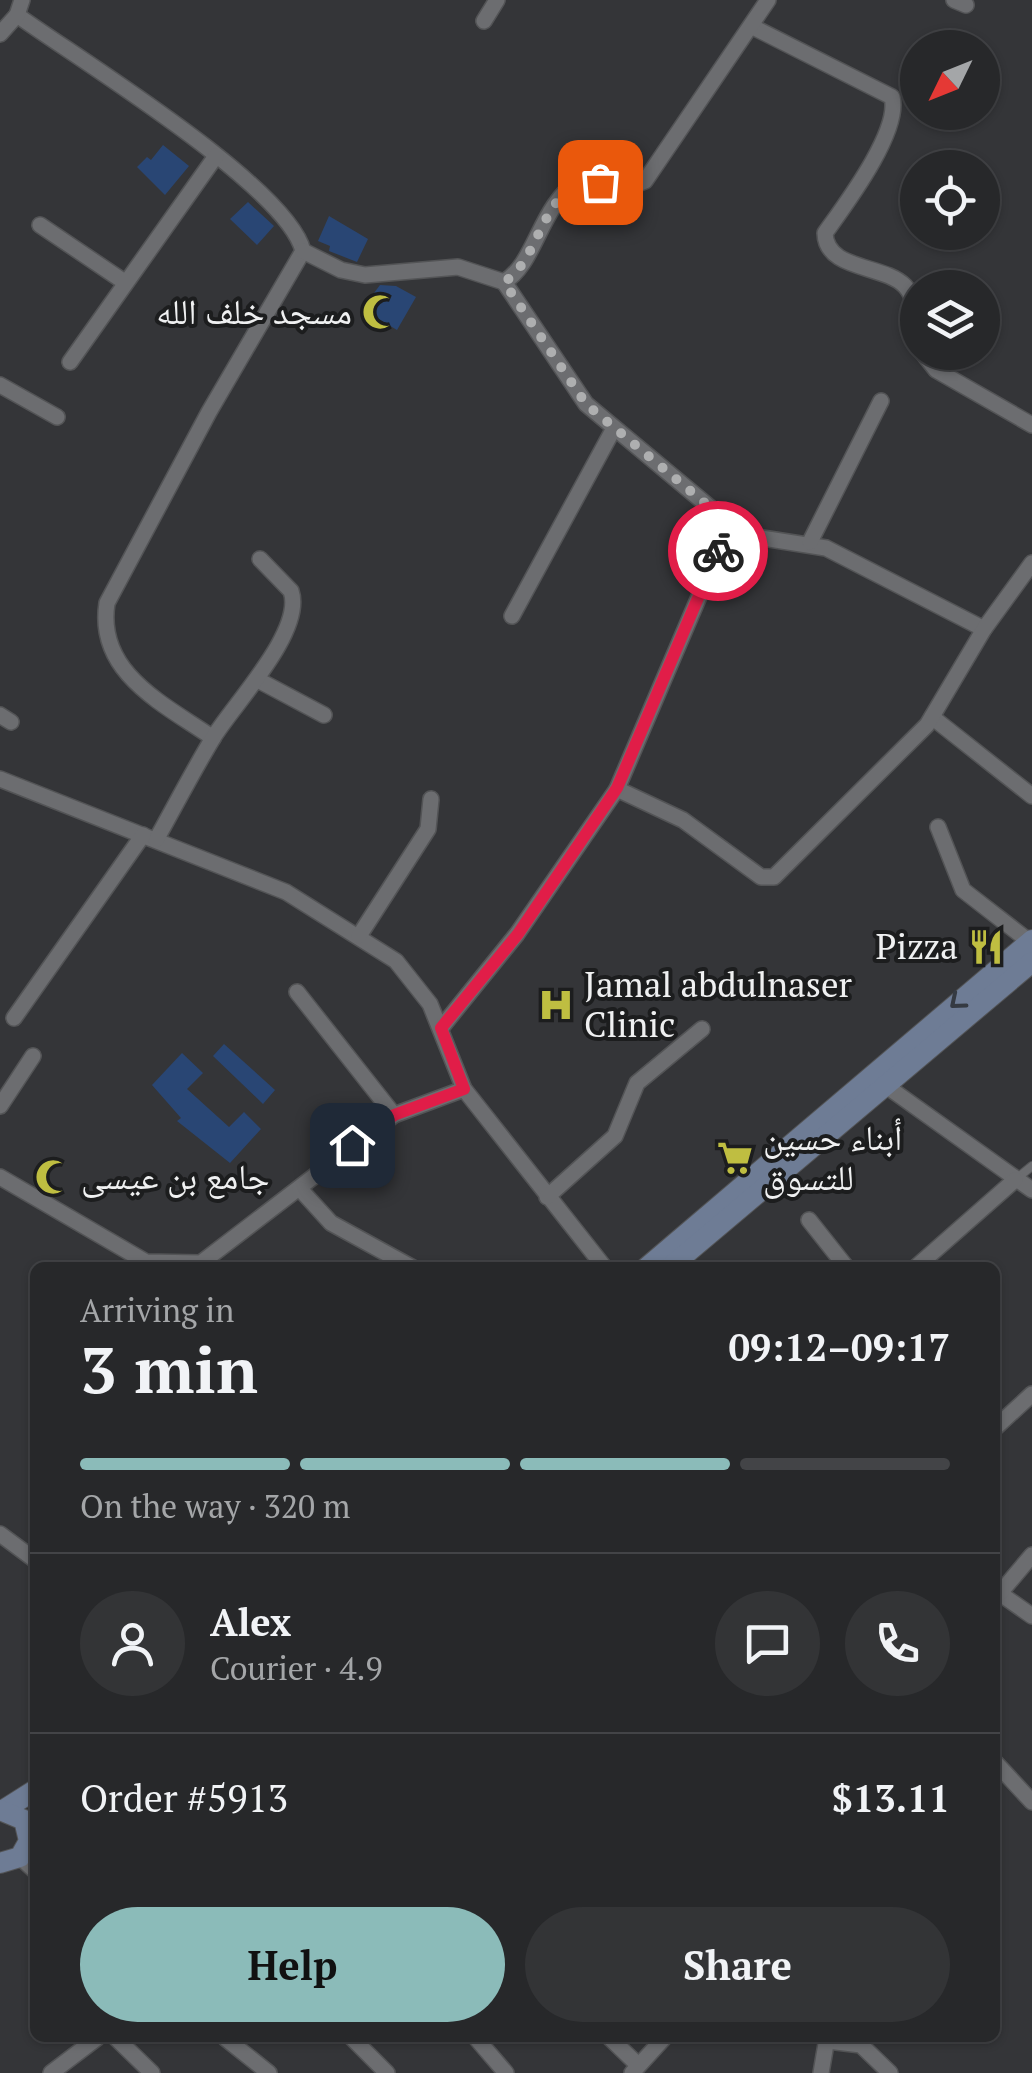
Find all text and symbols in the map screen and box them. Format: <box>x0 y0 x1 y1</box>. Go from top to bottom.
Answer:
north arrow <box>900 30 1000 130</box>
map controls <box>900 30 1000 370</box>
pin <box>558 140 643 225</box>
button: locate <box>900 150 1000 250</box>
icon: bag <box>573 155 628 210</box>
button: layers <box>900 270 1000 370</box>
place label: مسجد خلف الله <box>156 288 352 334</box>
mosque icon: مسجد خلف الله <box>361 293 399 331</box>
courier <box>668 501 768 601</box>
icon: bike <box>691 524 746 579</box>
place label: Pizza <box>876 923 958 969</box>
restaurant icon: Pizza <box>967 928 1005 966</box>
place label: Jamal abdulnaser Clinic <box>584 961 853 1047</box>
hospital icon: Jamal abdulnaser Clinic <box>537 986 575 1024</box>
one-way arrow <box>950 990 968 1008</box>
pin <box>310 1103 395 1188</box>
place label: أبناء حسين للتسوق <box>763 1114 902 1200</box>
icon: home <box>325 1118 380 1173</box>
supermarket icon: أبناء حسين للتسوق <box>716 1139 754 1177</box>
place label: جامع بن عيسى <box>81 1153 269 1199</box>
mosque icon: جامع بن عيسى <box>34 1158 72 1196</box>
text: Arriving in <box>80 1289 234 1331</box>
text: 09:12–09:17 <box>728 1322 950 1372</box>
text: 3 min <box>80 1325 258 1412</box>
text: On the way · 320 m <box>80 1485 350 1527</box>
button: person <box>80 1591 185 1696</box>
button: chat <box>715 1591 820 1696</box>
button: phone <box>845 1591 950 1696</box>
text: Alex <box>210 1597 291 1647</box>
text: Courier · 4.9 <box>210 1647 382 1689</box>
text: Order #5913 <box>80 1773 288 1823</box>
text: $13.11 <box>831 1773 950 1823</box>
button: Help <box>80 1907 505 2022</box>
button: Share <box>525 1907 950 2022</box>

